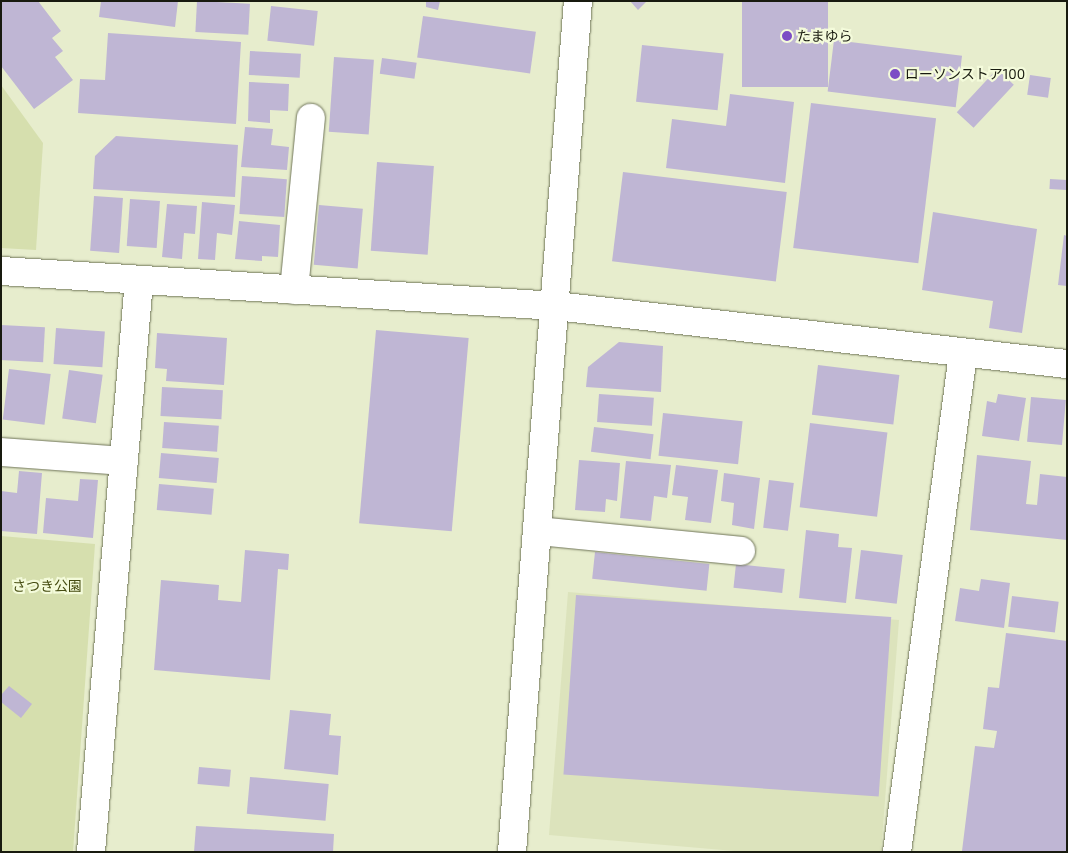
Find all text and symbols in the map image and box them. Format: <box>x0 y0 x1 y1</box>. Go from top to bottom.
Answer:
place label: たまゆら <box>797 28 853 44</box>
marker: たまゆら <box>781 30 793 42</box>
place label: ローソンストア100 <box>905 66 1025 82</box>
marker: ローソンストア100 <box>889 68 901 80</box>
park label: さつき公園 <box>12 578 82 594</box>

